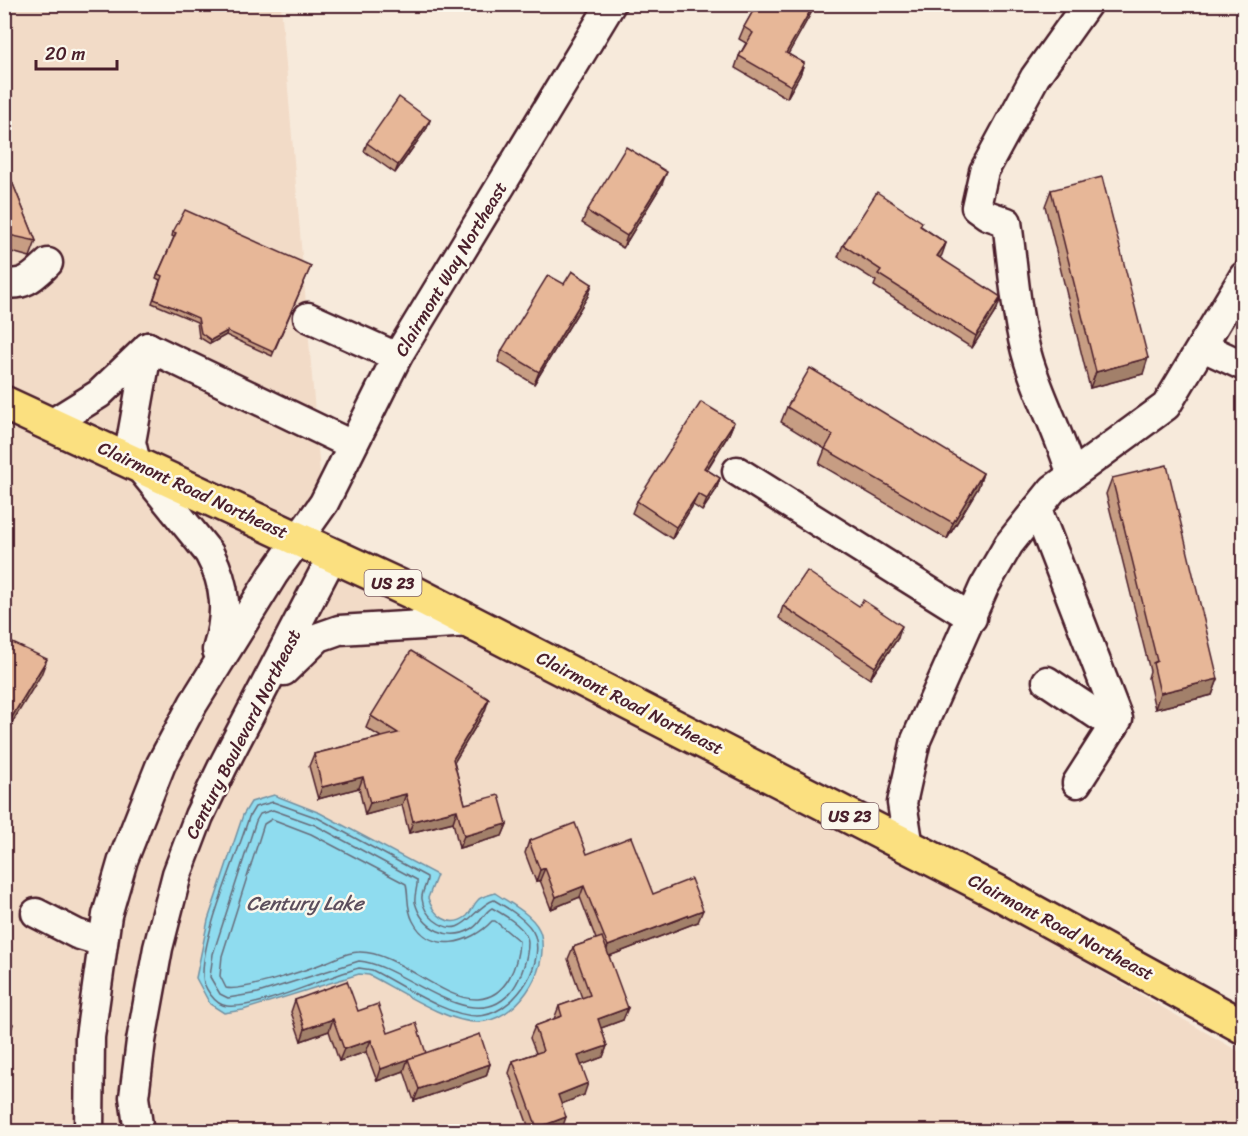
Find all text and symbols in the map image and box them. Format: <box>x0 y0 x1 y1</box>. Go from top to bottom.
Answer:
scale bar <box>36 33 117 71</box>
text: 20 m <box>45 38 85 70</box>
street label: Clairmont Way Northeast <box>386 175 516 363</box>
street label: Clairmont Road Northeast <box>93 432 294 548</box>
road number: US 23 <box>364 570 422 596</box>
street label: Century Boulevard Northeast <box>176 623 310 845</box>
street label: Clairmont Road Northeast <box>531 642 729 764</box>
road number: US 23 <box>822 803 878 829</box>
street label: Clairmont Road Northeast <box>962 864 1160 990</box>
water label: Century Lake <box>247 886 365 921</box>

